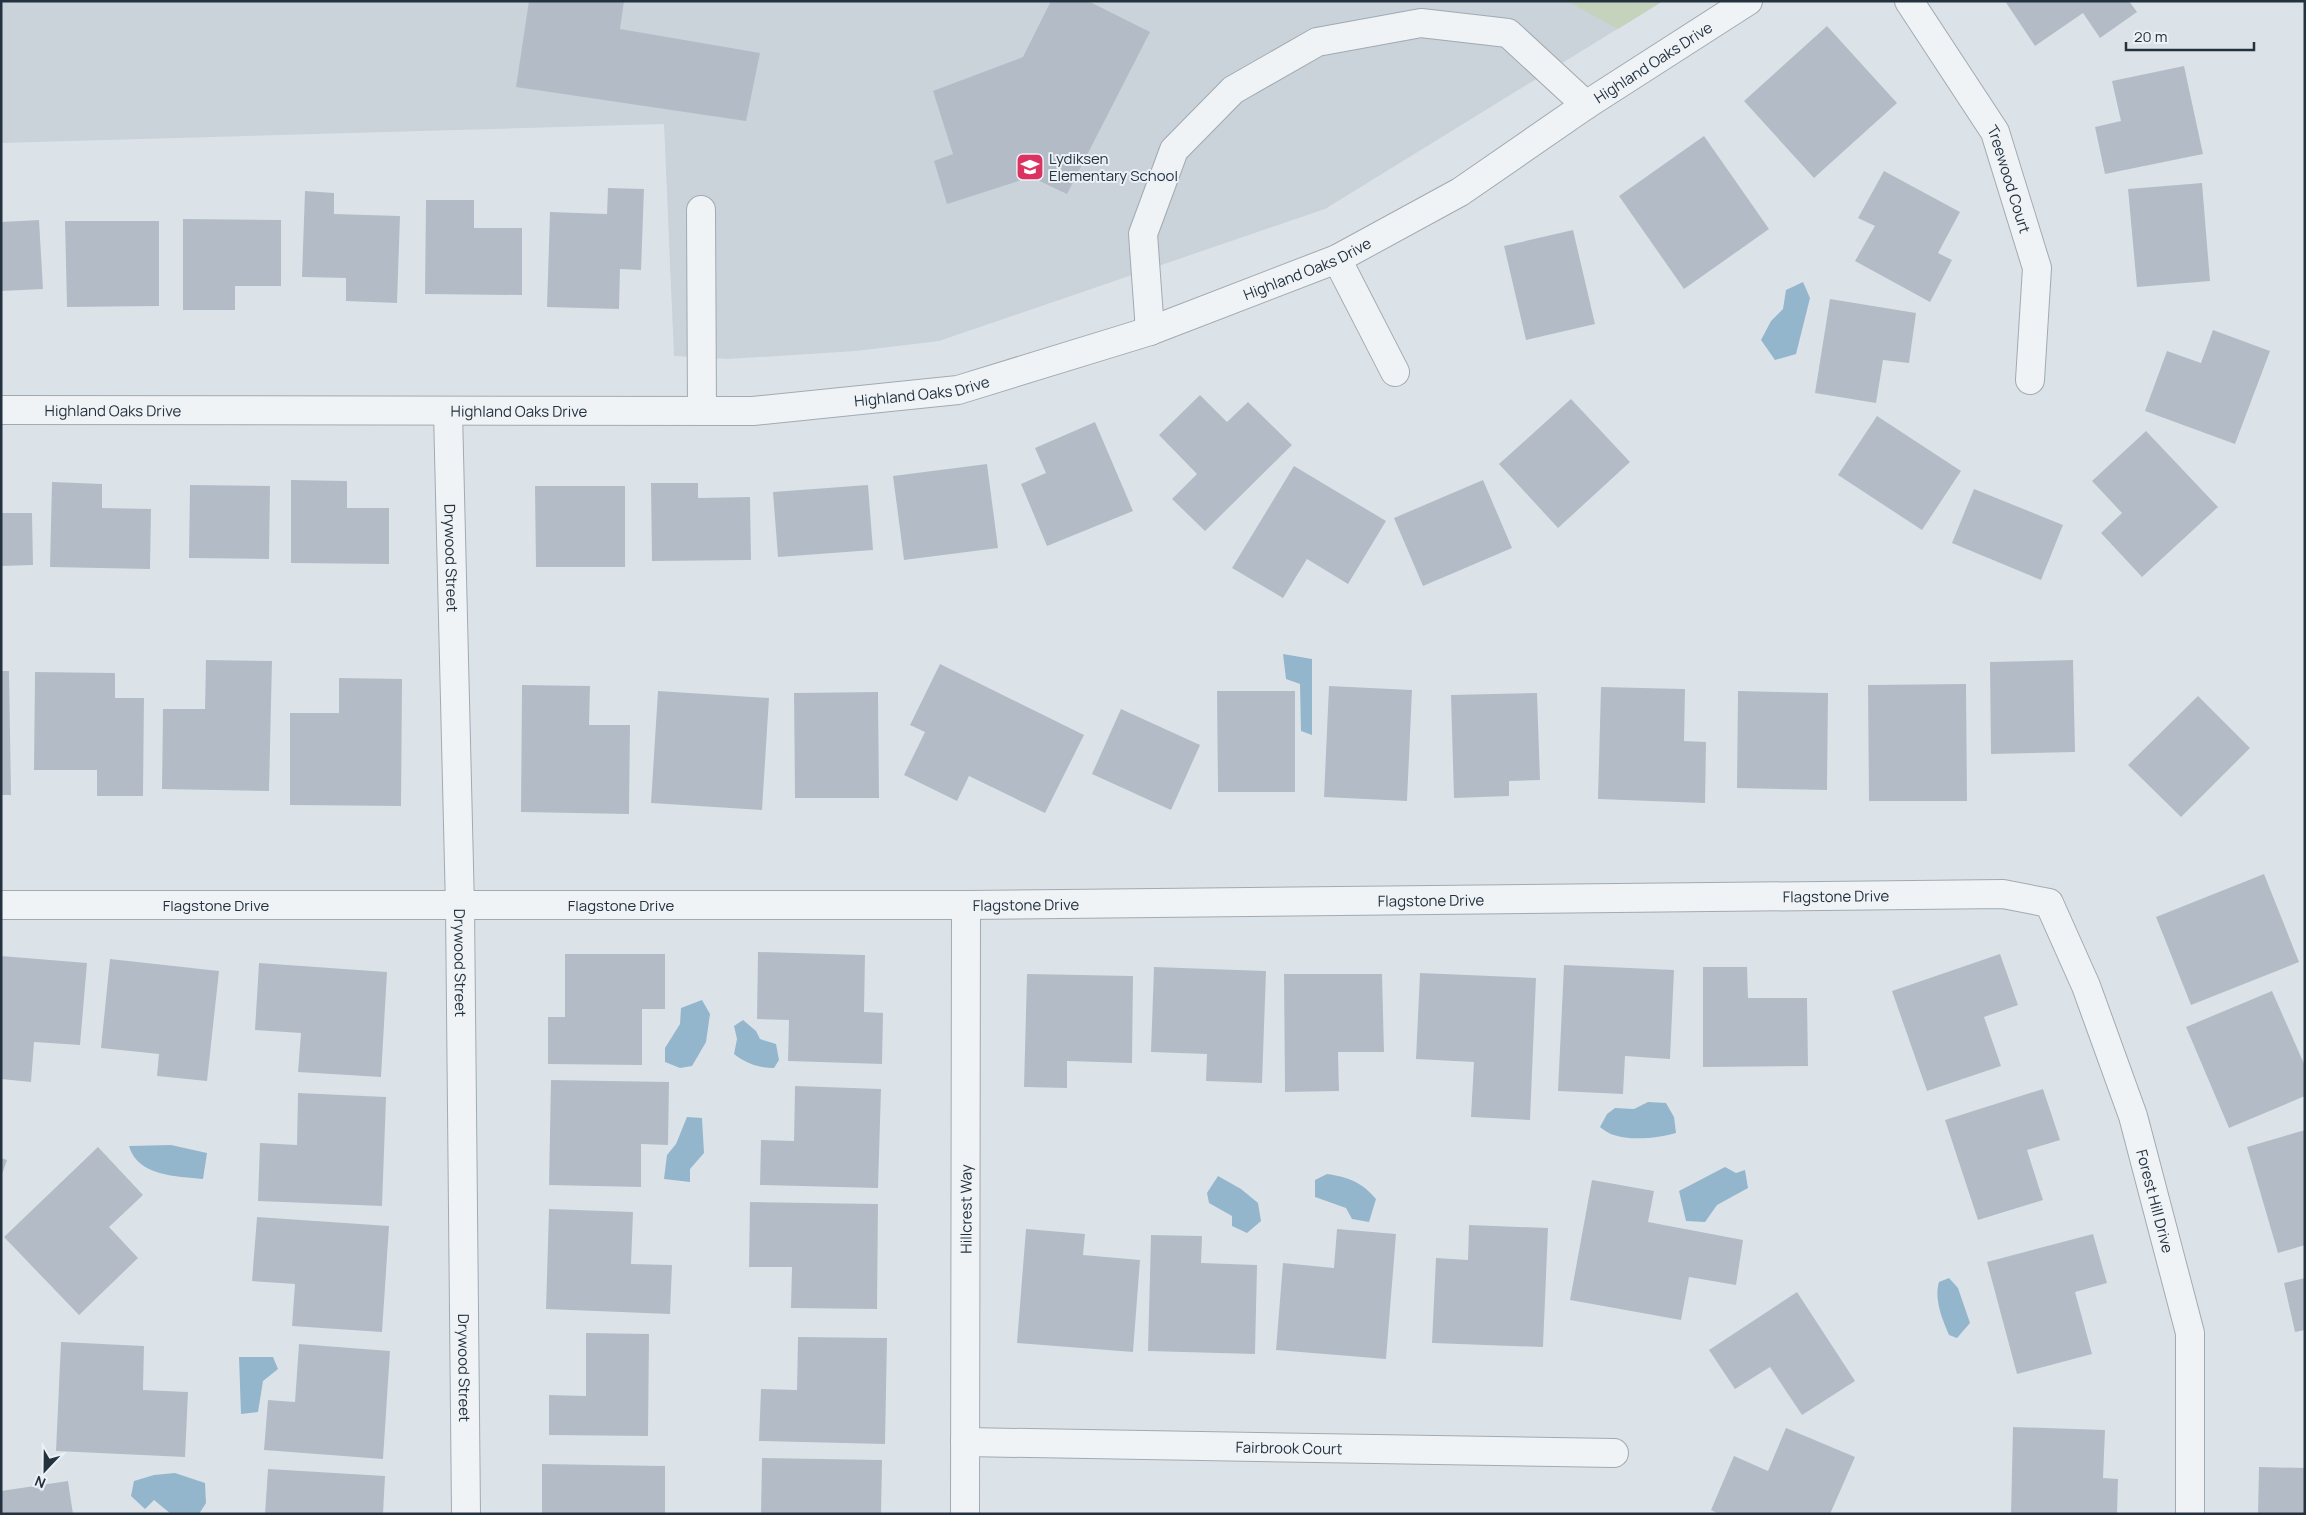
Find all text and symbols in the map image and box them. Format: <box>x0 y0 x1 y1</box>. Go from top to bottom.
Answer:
street label: Highland Oaks Drive <box>1590 16 1716 108</box>
scale bar <box>2126 20 2254 52</box>
text: 20 m <box>2134 26 2167 47</box>
street label: Treewood Court <box>1983 121 2036 235</box>
place label: Lydiksen Elementary School <box>1049 148 1178 186</box>
school or university icon: Lydiksen Elementary School <box>1015 152 1045 182</box>
street label: Highland Oaks Drive <box>1240 232 1375 305</box>
street label: Highland Oaks Drive <box>853 370 992 411</box>
street label: Highland Oaks Drive <box>45 400 182 421</box>
street label: Highland Oaks Drive <box>451 400 588 421</box>
street label: Drywood Street <box>440 504 463 612</box>
street label: Flagstone Drive <box>1783 885 1890 907</box>
street label: Flagstone Drive <box>1378 889 1485 911</box>
street label: Flagstone Drive <box>973 893 1080 915</box>
street label: Flagstone Drive <box>163 895 270 916</box>
street label: Flagstone Drive <box>568 895 675 916</box>
street label: Drywood Street <box>450 909 472 1017</box>
street label: Forest Hill Drive <box>2132 1147 2179 1255</box>
street label: Hillcrest Way <box>955 1164 976 1254</box>
street label: Drywood Street <box>454 1314 476 1422</box>
street label: Fairbrook Court <box>1235 1436 1343 1459</box>
north arrow <box>20 1445 70 1495</box>
text: N <box>32 1472 48 1493</box>

